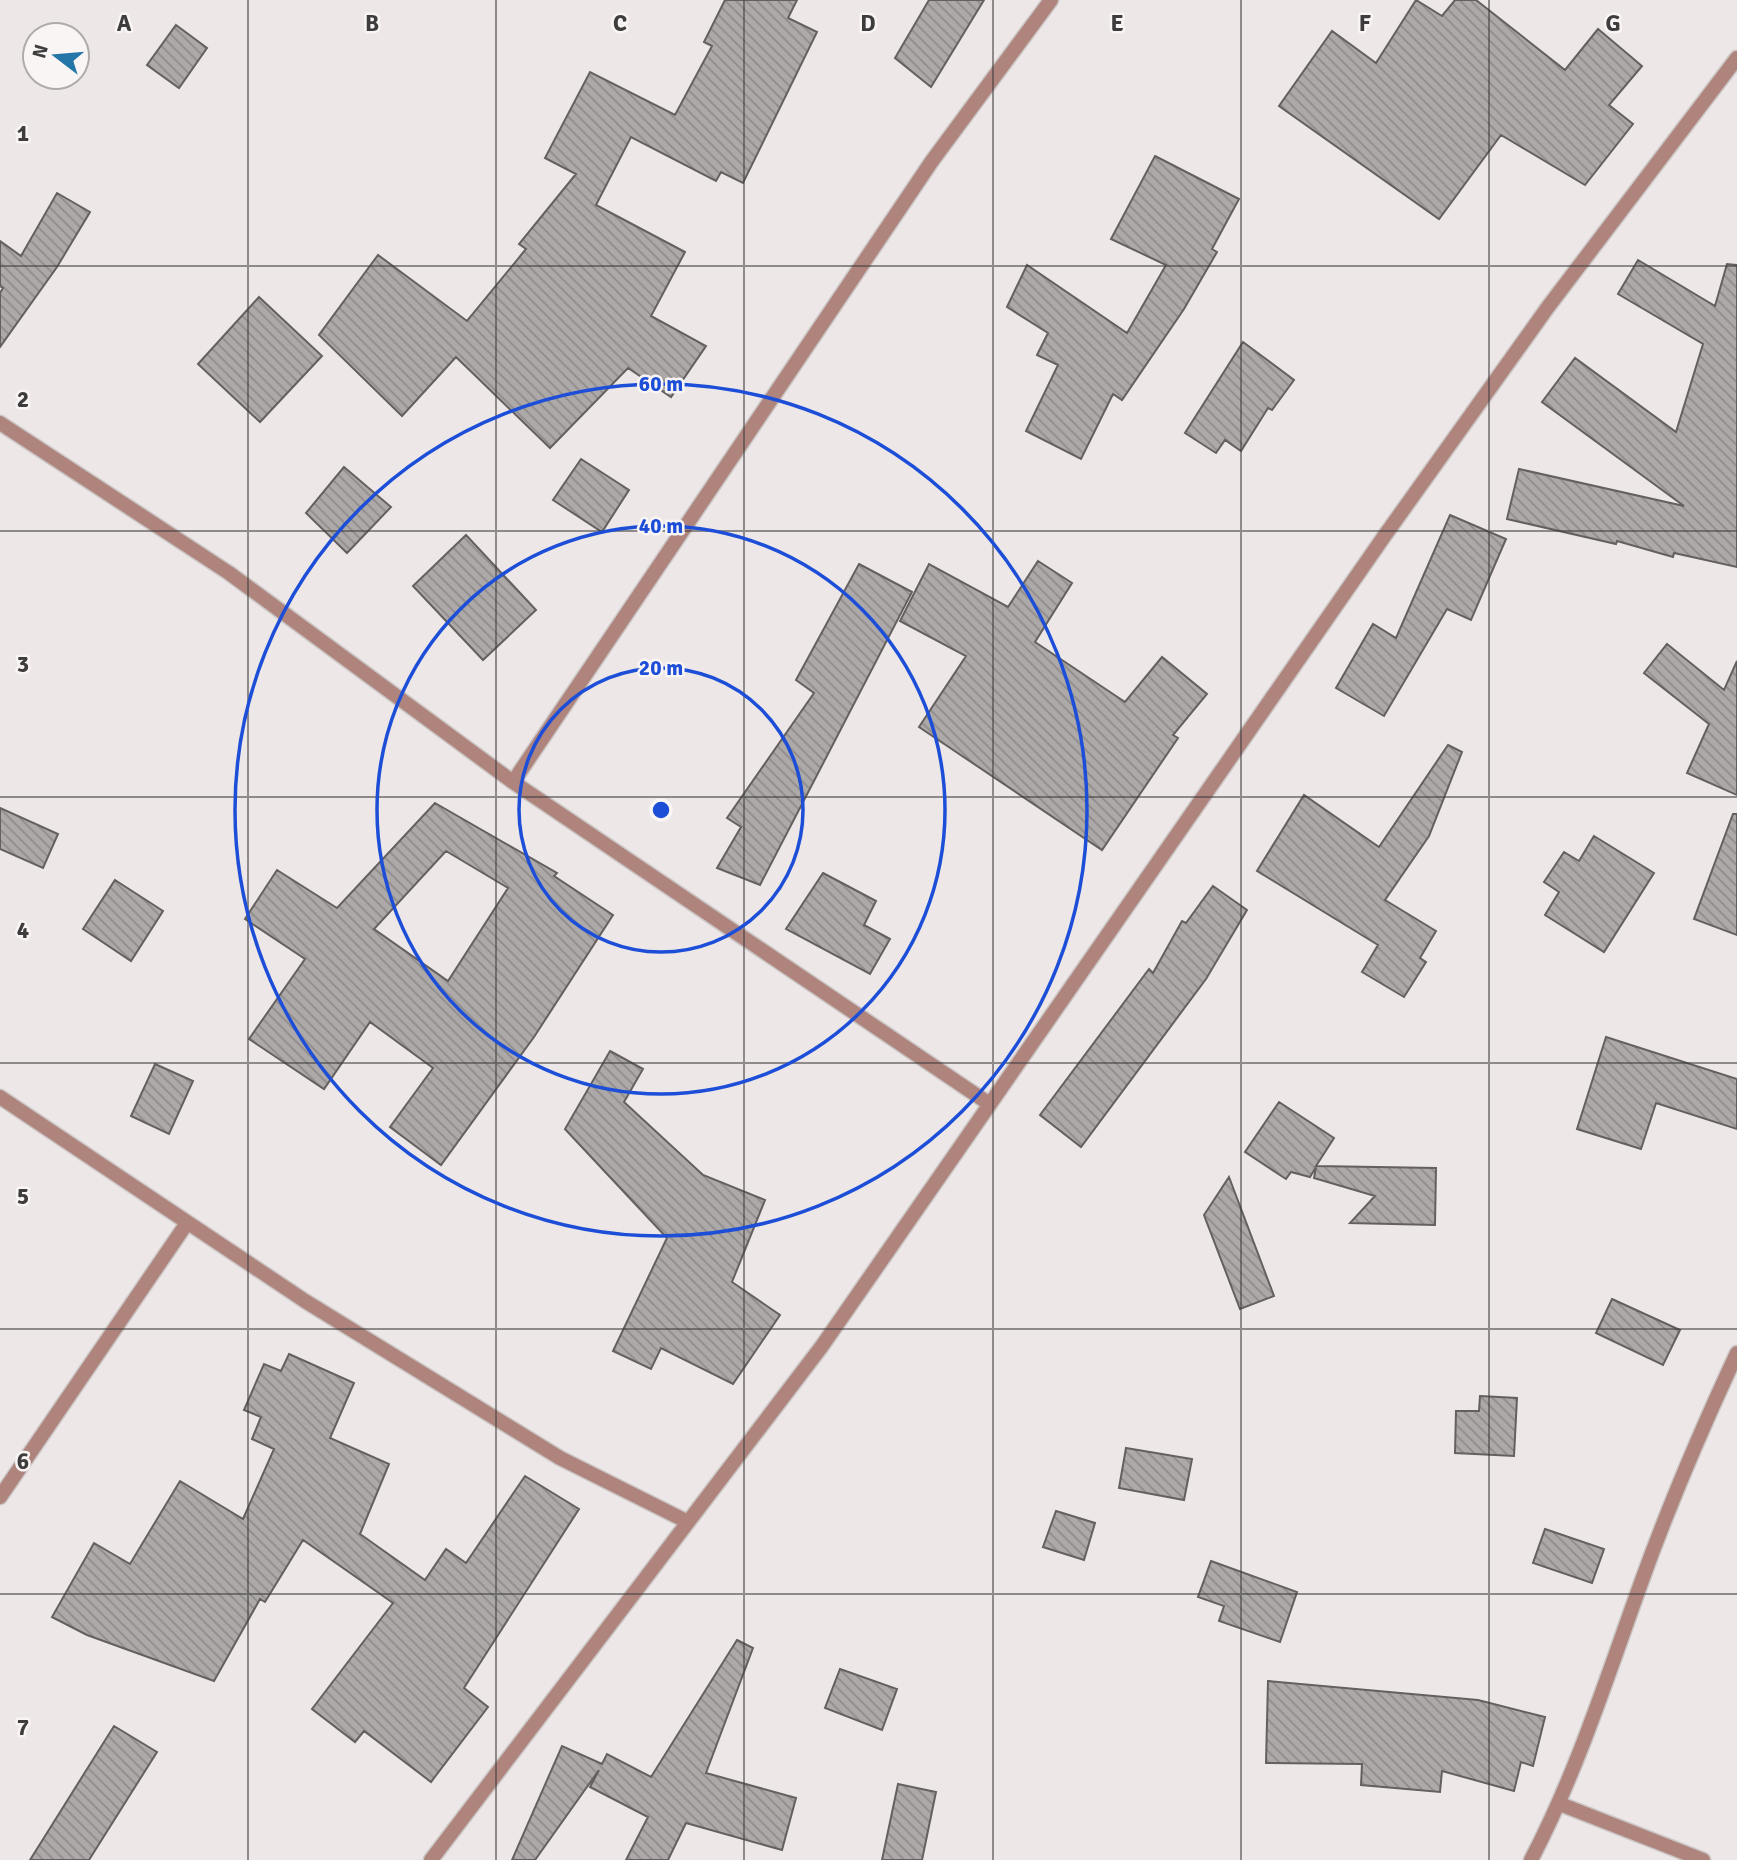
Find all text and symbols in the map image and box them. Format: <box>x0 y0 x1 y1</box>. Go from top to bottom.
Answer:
text: A <box>117 9 132 38</box>
text: B <box>365 9 379 38</box>
text: C <box>613 9 627 38</box>
text: D <box>860 9 876 38</box>
text: E <box>1110 9 1124 38</box>
text: F <box>1359 9 1371 38</box>
text: G <box>1605 9 1621 38</box>
north arrow <box>21 21 91 91</box>
text: N <box>27 42 54 61</box>
text: 1 <box>17 119 29 148</box>
text: 60 m <box>639 371 683 397</box>
text: 2 <box>17 385 29 414</box>
text: 40 m <box>639 513 683 539</box>
text: 3 <box>17 650 29 679</box>
text: 20 m <box>639 655 683 681</box>
centre of rings <box>649 798 673 822</box>
text: 4 <box>17 916 29 945</box>
text: 5 <box>17 1182 29 1211</box>
text: 6 <box>17 1447 29 1476</box>
text: 7 <box>17 1713 29 1742</box>

